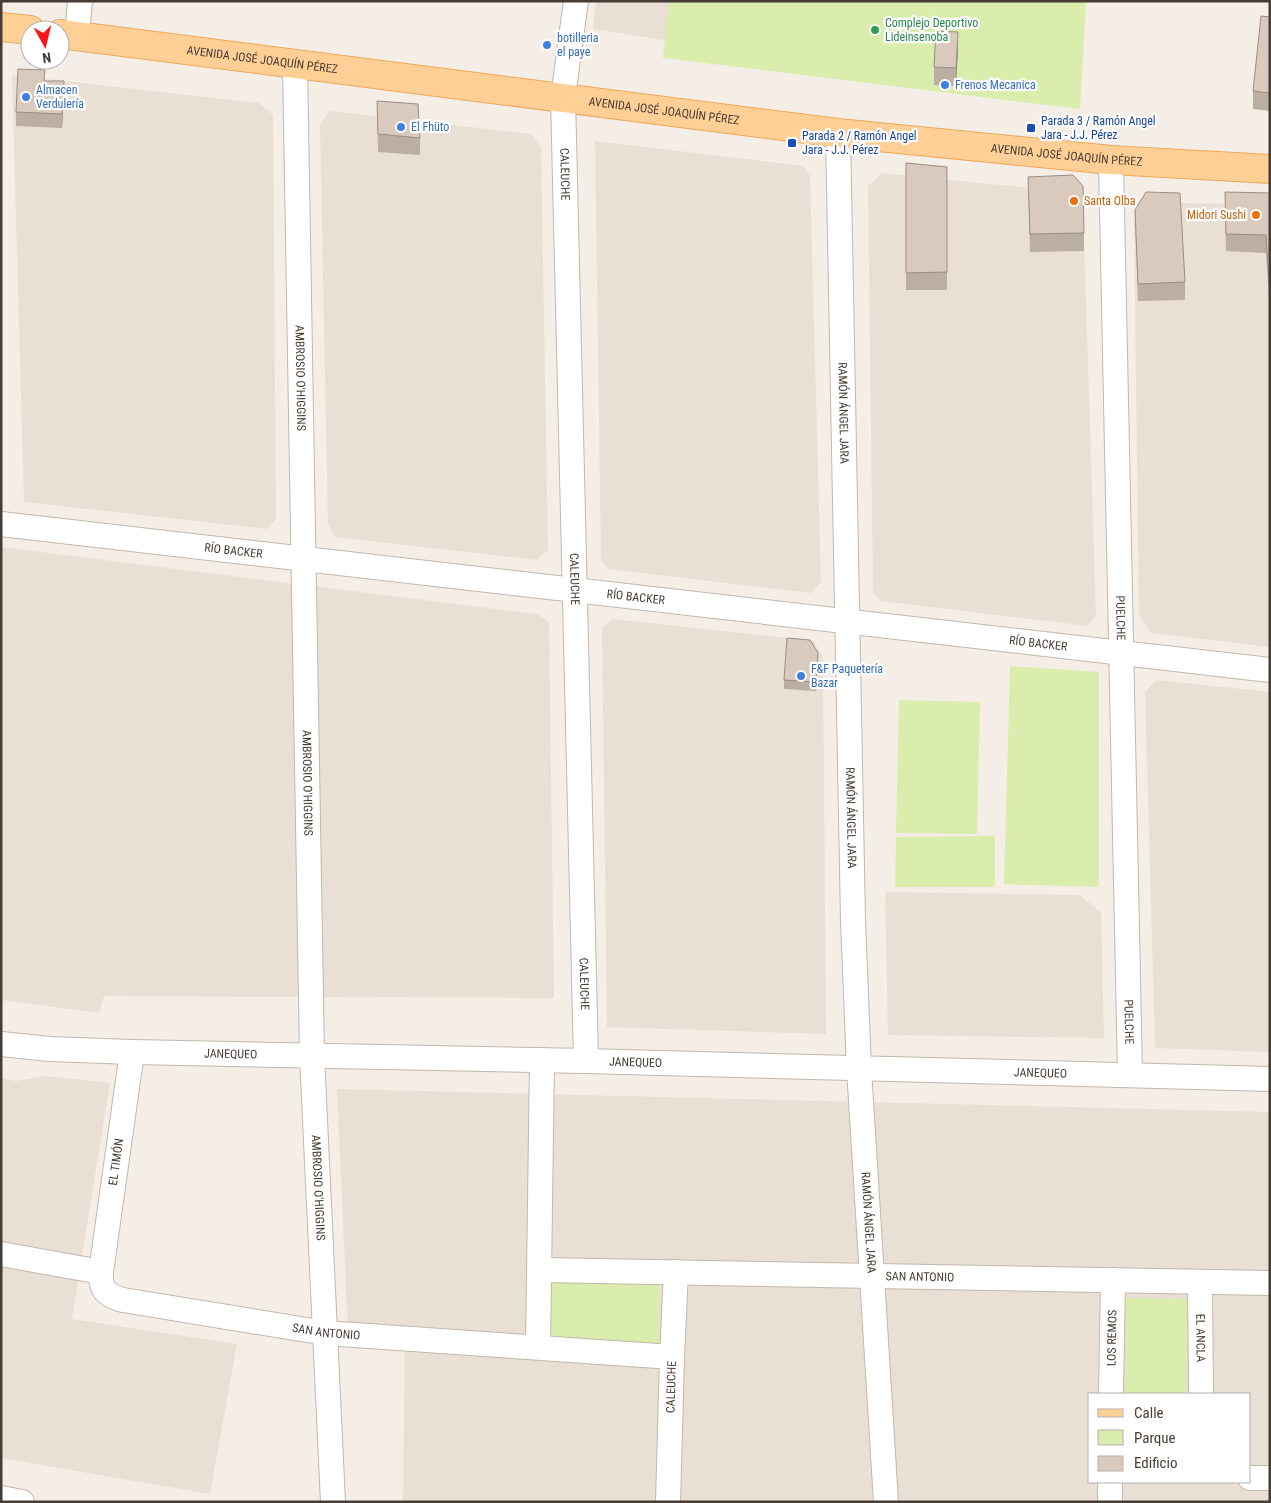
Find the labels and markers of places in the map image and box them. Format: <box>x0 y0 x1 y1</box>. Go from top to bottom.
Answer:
place label: Complejo Deportivo Lideinsenoba <box>885 16 978 44</box>
marker: Complejo Deportivo Lideinsenoba <box>869 24 881 36</box>
place label: botilleria el paye <box>557 31 599 59</box>
marker: botilleria el paye <box>541 39 553 51</box>
place label: Frenos Mecanica <box>955 78 1036 92</box>
marker: Frenos Mecanica <box>939 79 951 91</box>
place label: Almacen Verdulería <box>36 83 84 111</box>
marker: Almacen Verdulería <box>20 91 32 103</box>
place label: Parada 3 / Ramón Angel Jara - J.J. Pérez <box>1041 114 1156 142</box>
place label: El Fhüto <box>411 120 449 134</box>
marker: El Fhüto <box>395 121 407 133</box>
marker: Parada 3 / Ramón Angel Jara - J.J. Pérez <box>1025 122 1037 134</box>
place label: Parada 2 / Ramón Angel Jara - J.J. Pérez <box>802 129 917 157</box>
marker: Parada 2 / Ramón Angel Jara - J.J. Pérez <box>786 137 798 149</box>
place label: Santa Olba <box>1084 194 1136 208</box>
marker: Santa Olba <box>1068 195 1080 207</box>
place label: Midori Sushi <box>1187 208 1246 222</box>
marker: Midori Sushi <box>1250 209 1262 221</box>
place label: F&F Paquetería Bazar <box>811 662 883 690</box>
marker: F&F Paquetería Bazar <box>795 670 807 682</box>

